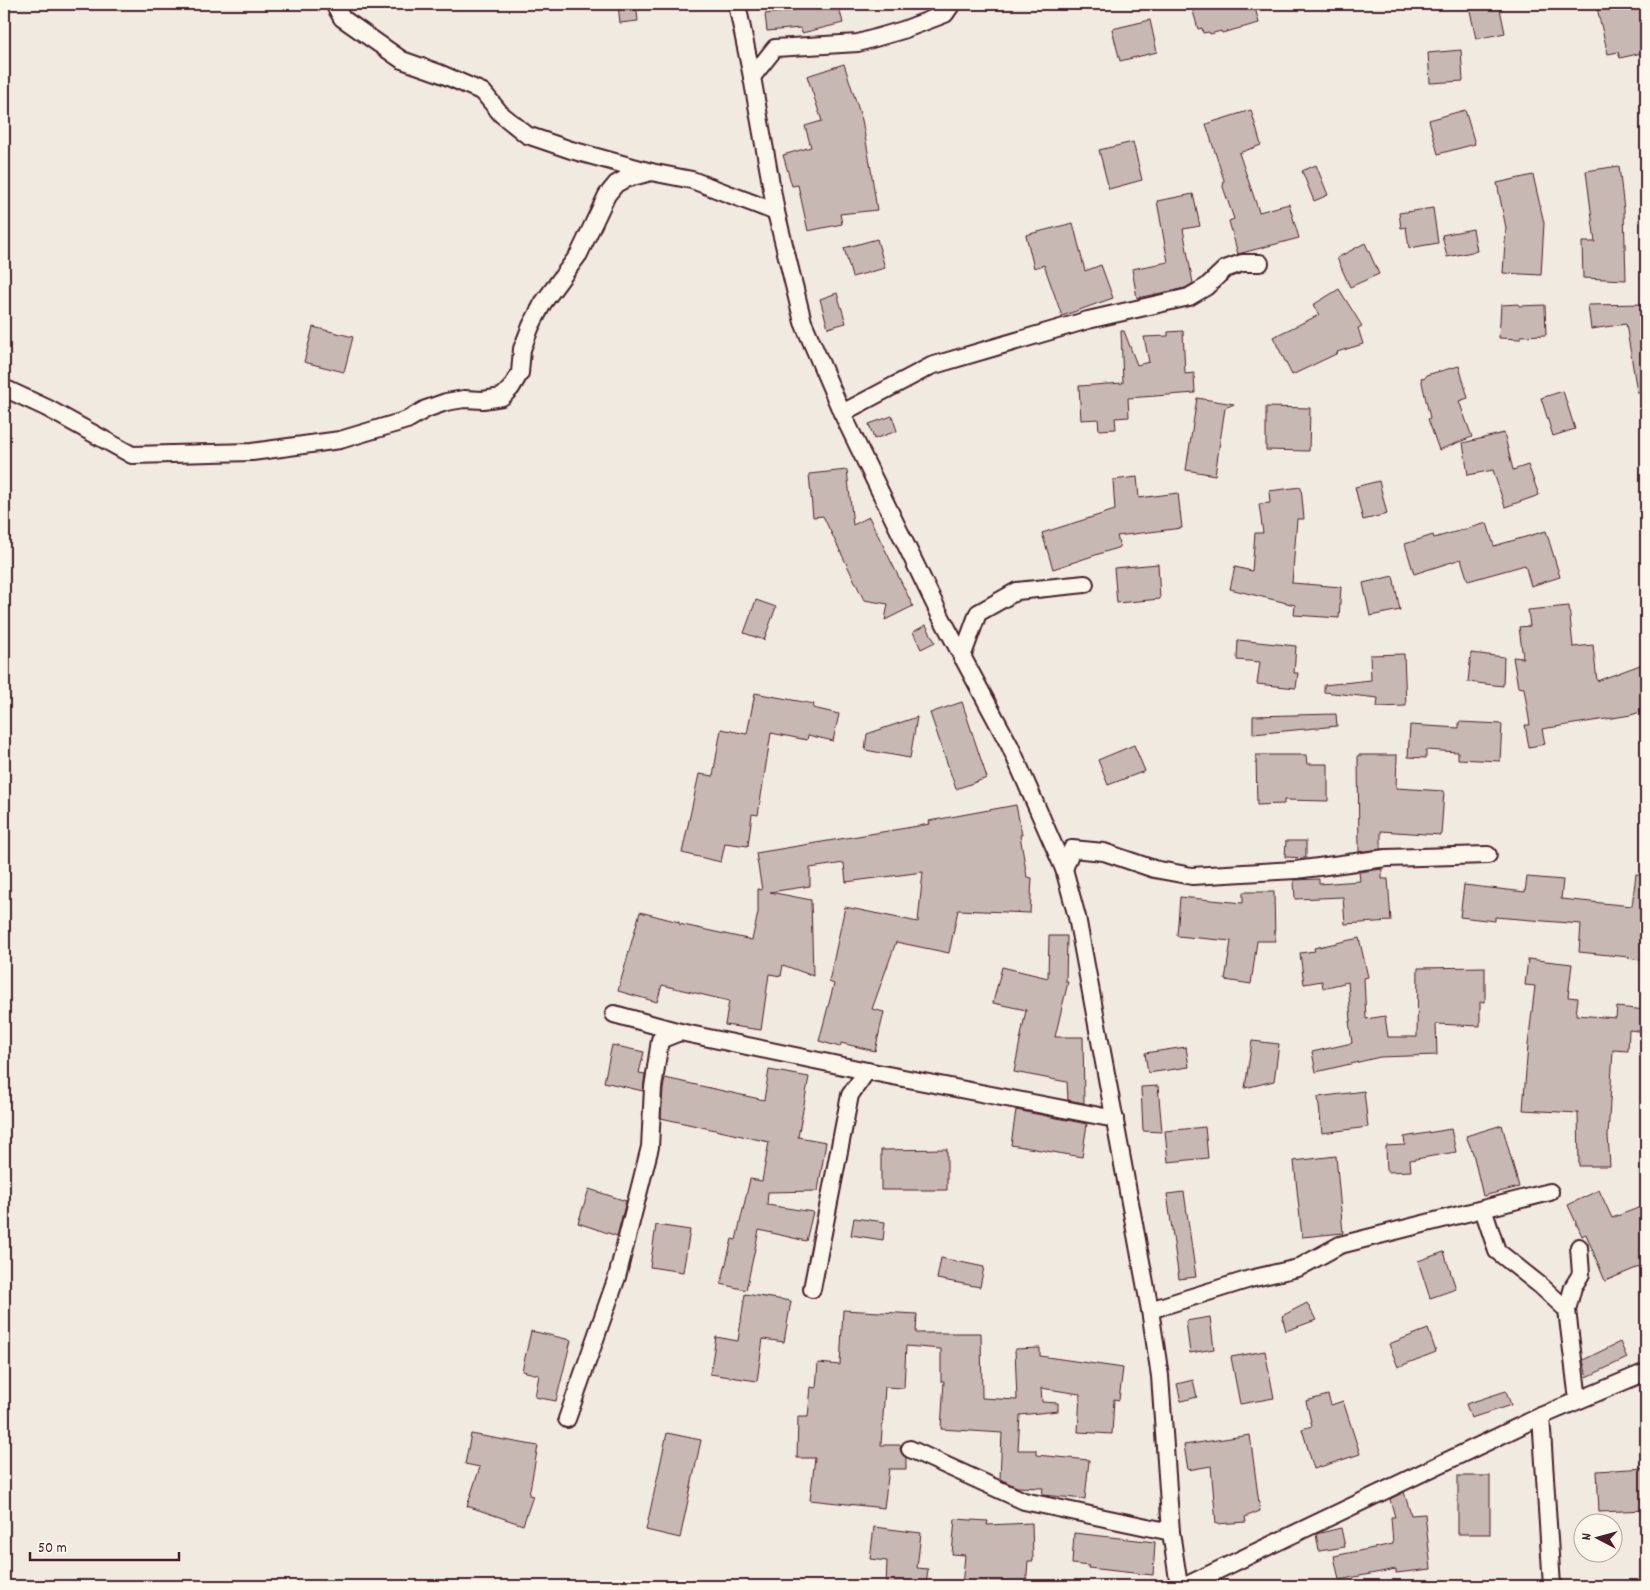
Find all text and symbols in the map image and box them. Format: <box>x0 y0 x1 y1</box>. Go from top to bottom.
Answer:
north arrow <box>1572 1512 1622 1562</box>
scale bar <box>30 1530 179 1562</box>
text: N <box>1577 1532 1597 1541</box>
text: 50 m <box>38 1538 67 1560</box>

